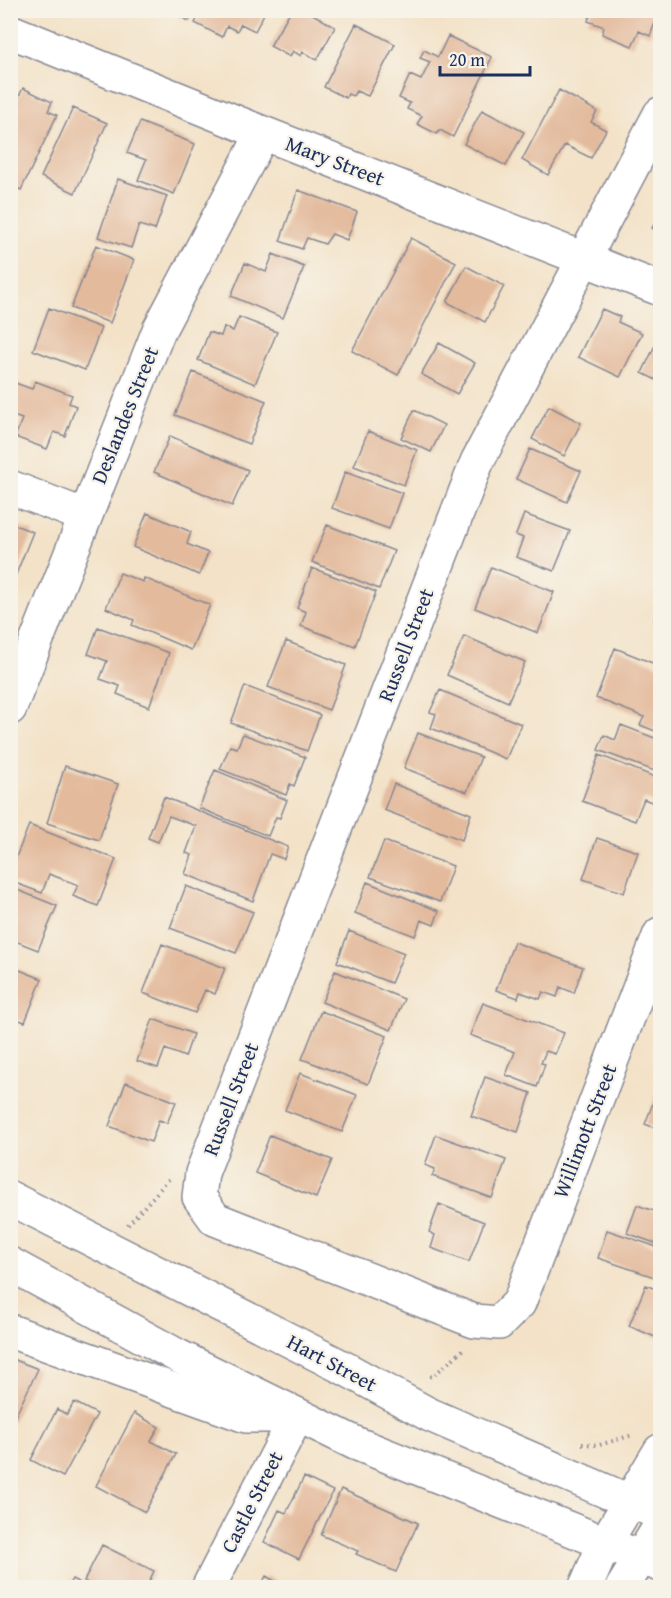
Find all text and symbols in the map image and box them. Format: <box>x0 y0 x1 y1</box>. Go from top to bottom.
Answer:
scale bar <box>440 39 530 77</box>
text: 20 m <box>449 46 485 73</box>
street label: Mary Street <box>281 127 390 194</box>
street label: Deslandes Street <box>83 341 166 488</box>
street label: Russell Street <box>370 583 442 706</box>
street label: Russell Street <box>195 1037 267 1160</box>
street label: Willimott Street <box>545 1058 625 1203</box>
street label: Hart Street <box>282 1326 383 1399</box>
street label: Castle Street <box>213 1445 291 1558</box>

